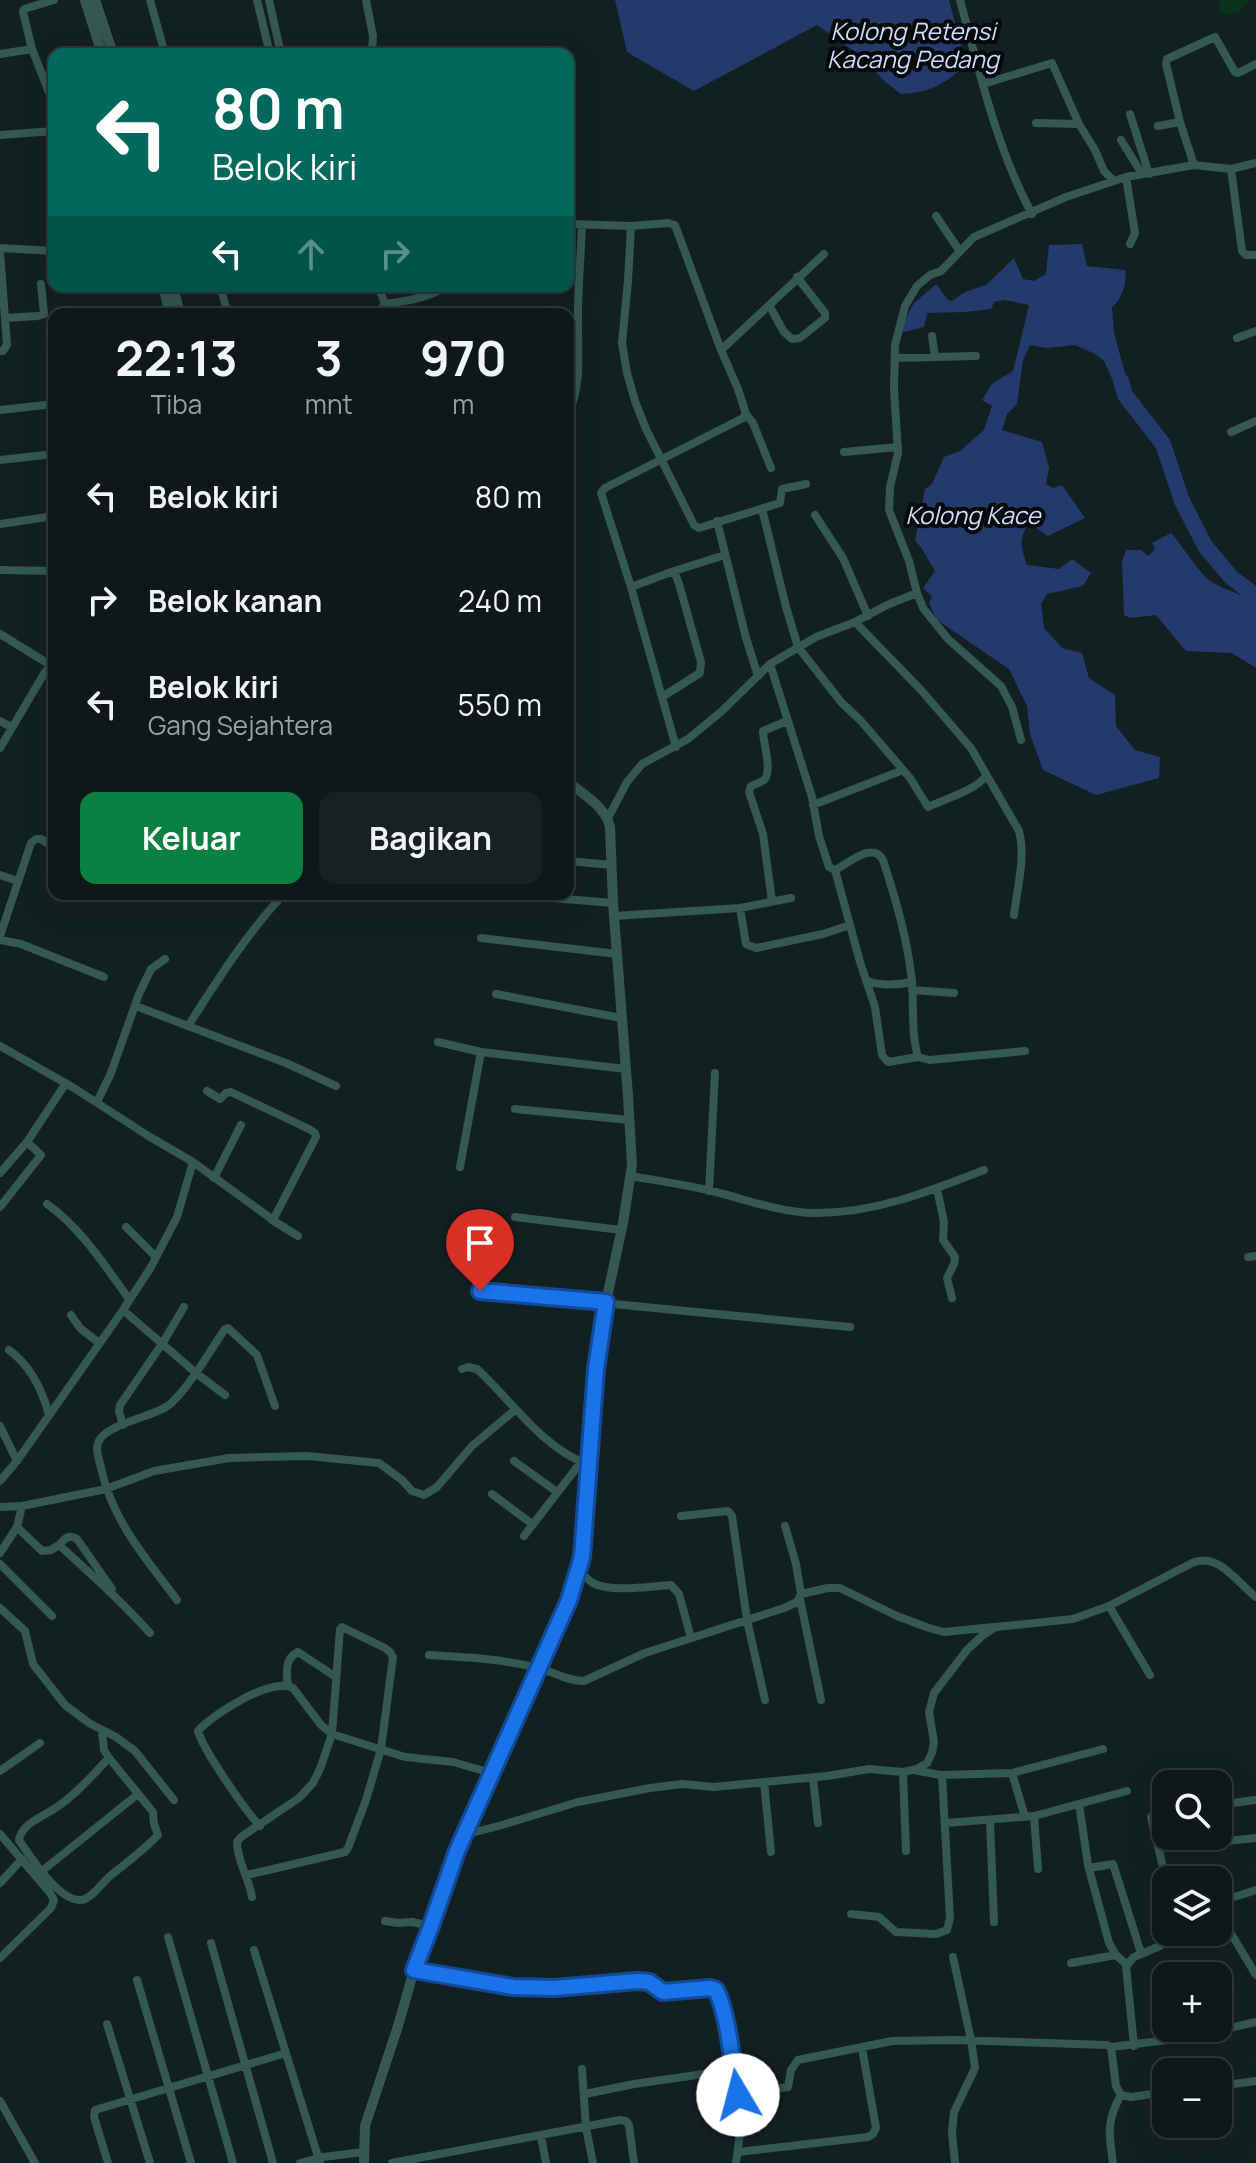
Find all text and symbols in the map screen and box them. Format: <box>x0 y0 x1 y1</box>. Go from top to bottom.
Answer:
water label: Kolong Retensi Kacang Pedang <box>827 14 1001 75</box>
text: 80 m <box>212 69 345 146</box>
icon: left <box>80 80 184 184</box>
text: Belok kiri <box>212 142 358 191</box>
icon: left <box>205 232 249 276</box>
icon: ahead <box>289 232 333 276</box>
icon: right <box>373 232 417 276</box>
text: 22:13 <box>115 325 238 390</box>
text: 3 <box>315 325 343 390</box>
text: 970 <box>420 325 507 390</box>
text: Tiba <box>151 386 202 422</box>
text: mnt <box>305 386 353 422</box>
text: m <box>452 386 474 422</box>
icon: left <box>80 474 124 518</box>
text: Belok kiri <box>148 476 279 517</box>
text: 80 m <box>475 476 542 517</box>
water label: Kolong Kace <box>905 498 1043 531</box>
icon: right <box>80 578 124 622</box>
text: Belok kanan <box>148 580 322 621</box>
text: 240 m <box>458 580 542 621</box>
text: Belok kiri <box>148 666 279 707</box>
icon: left <box>80 682 124 726</box>
text: 550 m <box>458 684 542 725</box>
text: Gang Sejahtera <box>148 707 333 743</box>
button: Keluar <box>80 792 303 884</box>
button: Bagikan <box>319 792 542 884</box>
pin <box>446 1209 514 1291</box>
icon: arrive <box>458 1221 502 1265</box>
map controls <box>1152 1770 1232 2138</box>
button: search <box>1152 1770 1232 1850</box>
button: layers <box>1152 1866 1232 1946</box>
button: + <box>1152 1962 1232 2042</box>
position arrow <box>696 2053 780 2137</box>
button: − <box>1152 2058 1232 2138</box>

